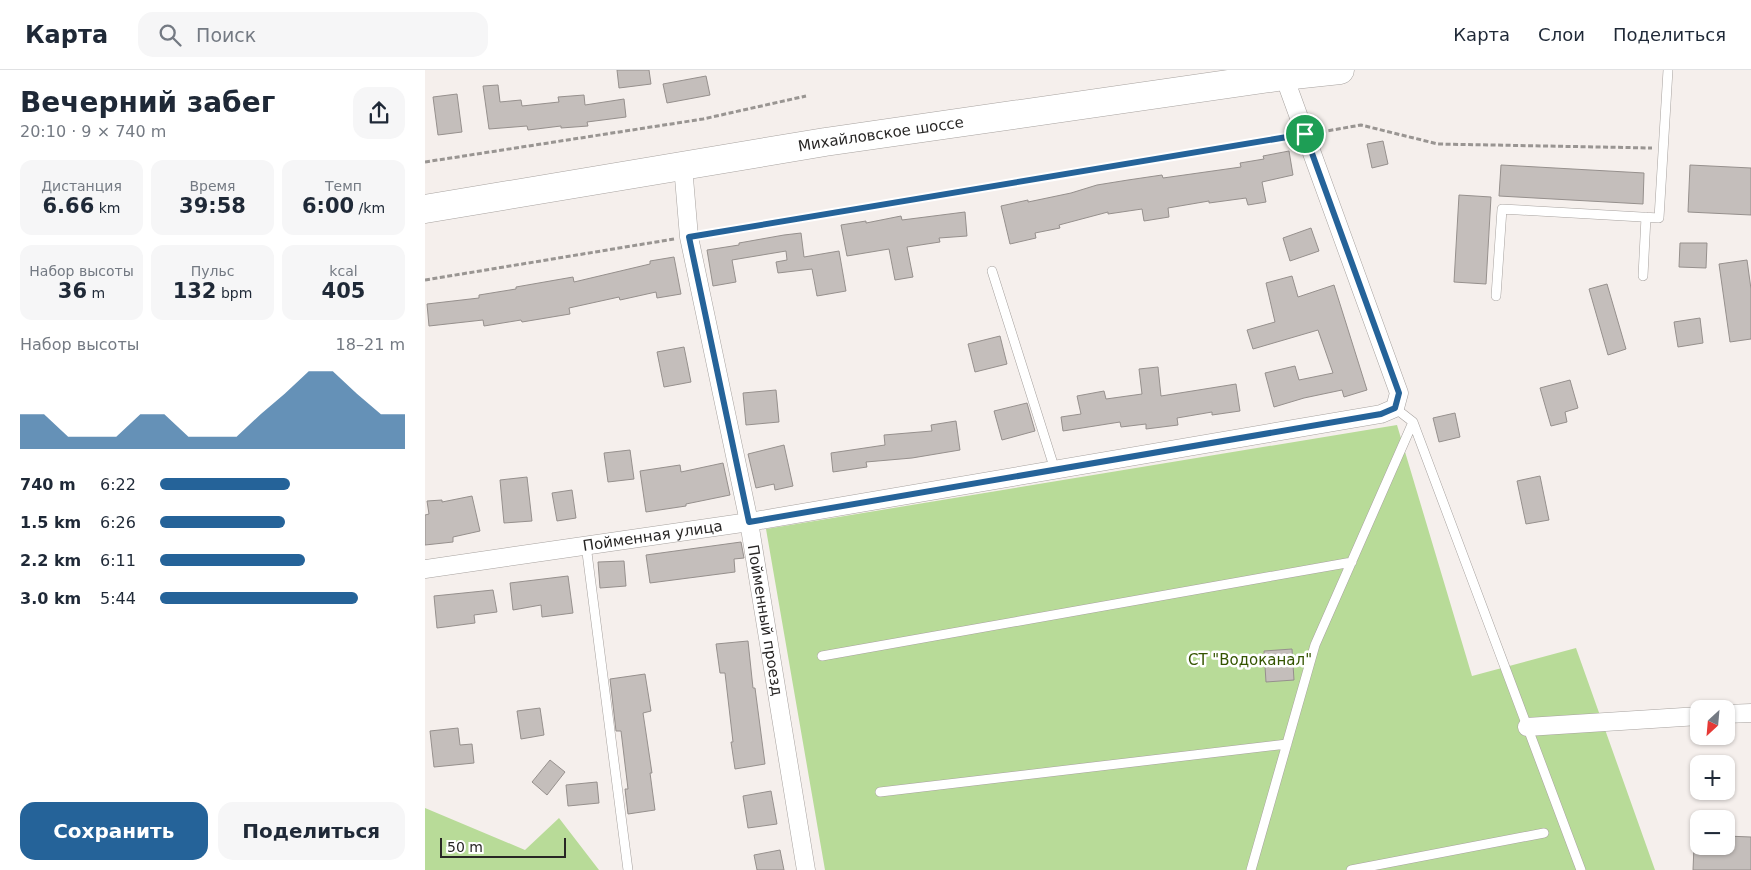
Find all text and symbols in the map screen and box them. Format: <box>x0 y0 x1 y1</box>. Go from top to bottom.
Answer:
search box <box>138 12 488 57</box>
text: Карта <box>25 21 108 49</box>
icon: search <box>156 21 184 49</box>
text: Поиск <box>196 24 256 46</box>
text: Карта <box>1453 24 1510 45</box>
text: Слои <box>1538 24 1585 45</box>
text: Поделиться <box>1613 24 1726 45</box>
text: Вечерний забег <box>20 86 275 119</box>
button: share <box>353 87 405 139</box>
street label: Михайловское шоссе <box>797 113 965 155</box>
pin <box>1284 113 1326 155</box>
icon: arrive <box>1291 120 1319 148</box>
text: 20:10 · 9 × 740 m <box>20 122 166 141</box>
text: Дистанция <box>41 178 122 194</box>
text: Время <box>189 178 236 194</box>
text: Темп <box>325 178 362 194</box>
text: 6.66 <box>42 194 94 218</box>
text: 39:58 <box>179 194 246 218</box>
text: 6:00 <box>302 194 354 218</box>
text: km <box>94 200 121 216</box>
text: /km <box>354 200 385 216</box>
text: Набор высоты <box>29 263 134 279</box>
text: Пульс <box>191 263 234 279</box>
text: kcal <box>329 263 358 279</box>
text: 36 <box>58 279 87 303</box>
text: 132 <box>173 279 216 303</box>
text: 405 <box>322 279 365 303</box>
text: m <box>87 285 105 301</box>
text: bpm <box>216 285 252 301</box>
text: Набор высоты <box>20 335 139 354</box>
text: 18–21 m <box>336 335 405 354</box>
text: 740 m <box>20 475 76 494</box>
text: 6:22 <box>100 475 136 494</box>
text: 1.5 km <box>20 513 81 532</box>
text: 6:26 <box>100 513 136 532</box>
street label: Пойменная улица <box>582 517 724 555</box>
street label: Пойменный проезд <box>744 543 786 697</box>
text: 2.2 km <box>20 551 81 570</box>
text: 6:11 <box>100 551 136 570</box>
text: 3.0 km <box>20 589 81 608</box>
text: 5:44 <box>100 589 136 608</box>
park label: СТ "Водоканал" <box>1188 651 1312 669</box>
north arrow <box>1690 700 1735 745</box>
map controls <box>1690 700 1735 855</box>
button: + <box>1690 755 1735 800</box>
button: Сохранить <box>20 802 208 860</box>
button: Поделиться <box>218 802 405 860</box>
button: − <box>1690 810 1735 855</box>
scale bar <box>440 835 566 858</box>
text: 50 m <box>447 839 483 855</box>

